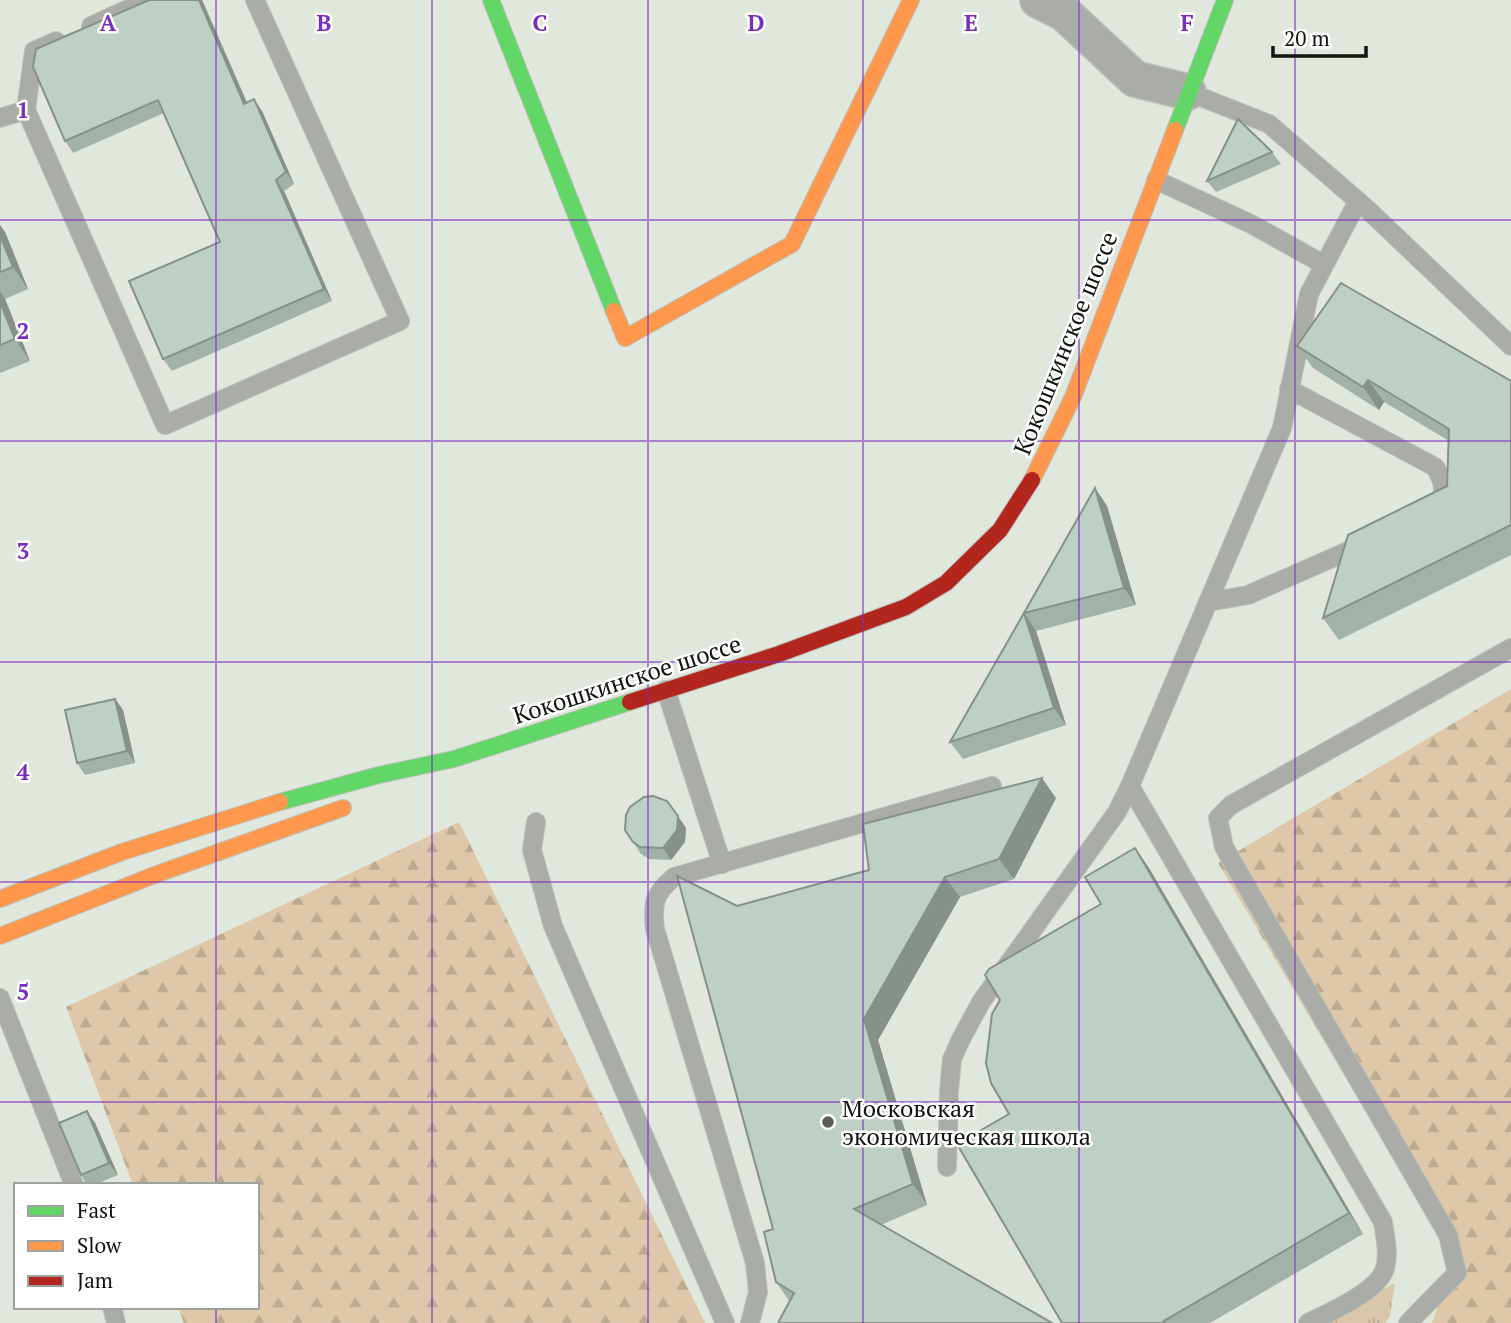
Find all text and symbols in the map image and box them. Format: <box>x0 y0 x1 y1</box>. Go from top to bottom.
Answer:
text: A <box>100 7 117 38</box>
text: B <box>317 7 332 38</box>
text: C <box>533 7 548 38</box>
text: D <box>748 7 765 38</box>
text: E <box>964 7 978 38</box>
text: F <box>1180 7 1194 38</box>
scale bar <box>1273 14 1366 58</box>
text: 20 m <box>1284 24 1330 52</box>
text: 1 <box>17 94 30 125</box>
street label: Кокошкинское шоссе <box>1006 227 1124 459</box>
text: 2 <box>17 315 30 346</box>
text: 3 <box>17 535 30 566</box>
street label: Кокошкинское шоссе <box>509 627 745 731</box>
text: 4 <box>17 756 30 787</box>
text: 5 <box>17 976 30 1007</box>
place label: Московская экономическая школа <box>842 1092 1091 1152</box>
marker: Московская экономическая школа <box>820 1114 836 1130</box>
legend <box>14 1183 259 1309</box>
text: Fast <box>77 1196 116 1224</box>
text: Slow <box>77 1231 122 1259</box>
text: Jam <box>77 1266 113 1294</box>

